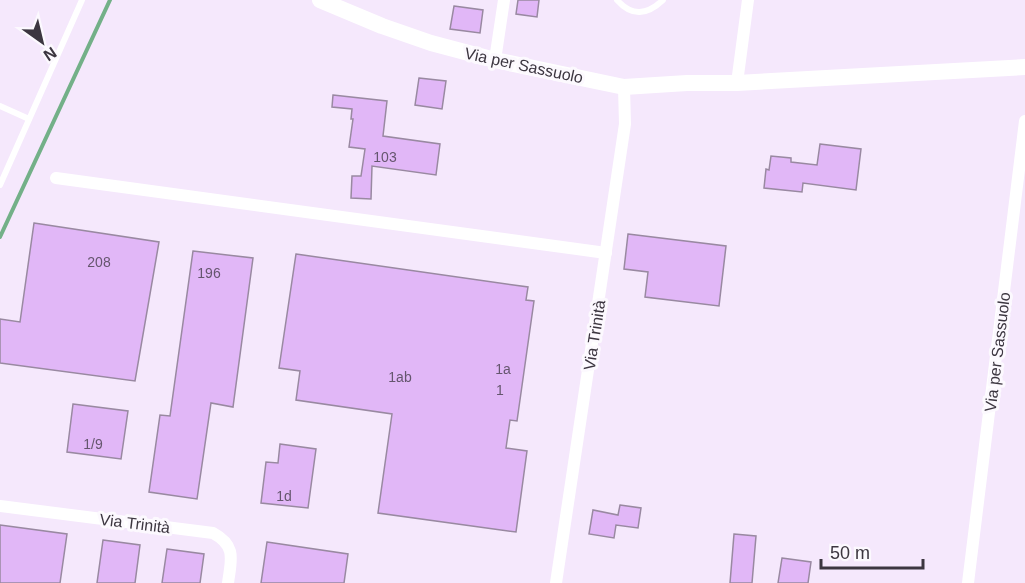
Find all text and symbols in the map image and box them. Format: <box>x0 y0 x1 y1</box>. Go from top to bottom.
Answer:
north arrow <box>12 12 72 72</box>
text: N <box>41 44 60 64</box>
street label: Via per Sassuolo <box>463 45 585 86</box>
house number: 103 <box>373 149 397 165</box>
house number: 208 <box>87 254 111 270</box>
house number: 196 <box>197 265 221 281</box>
street label: Via per Sassuolo <box>982 291 1013 413</box>
street label: Via Trinità <box>581 299 608 371</box>
house number: 1a <box>495 361 511 377</box>
house number: 1ab <box>388 369 412 385</box>
house number: 1 <box>496 382 504 398</box>
house number: 1/9 <box>83 436 103 452</box>
house number: 1d <box>276 488 292 504</box>
street label: Via Trinità <box>99 511 171 536</box>
scale bar <box>821 532 923 570</box>
text: 50 m <box>830 543 870 563</box>

